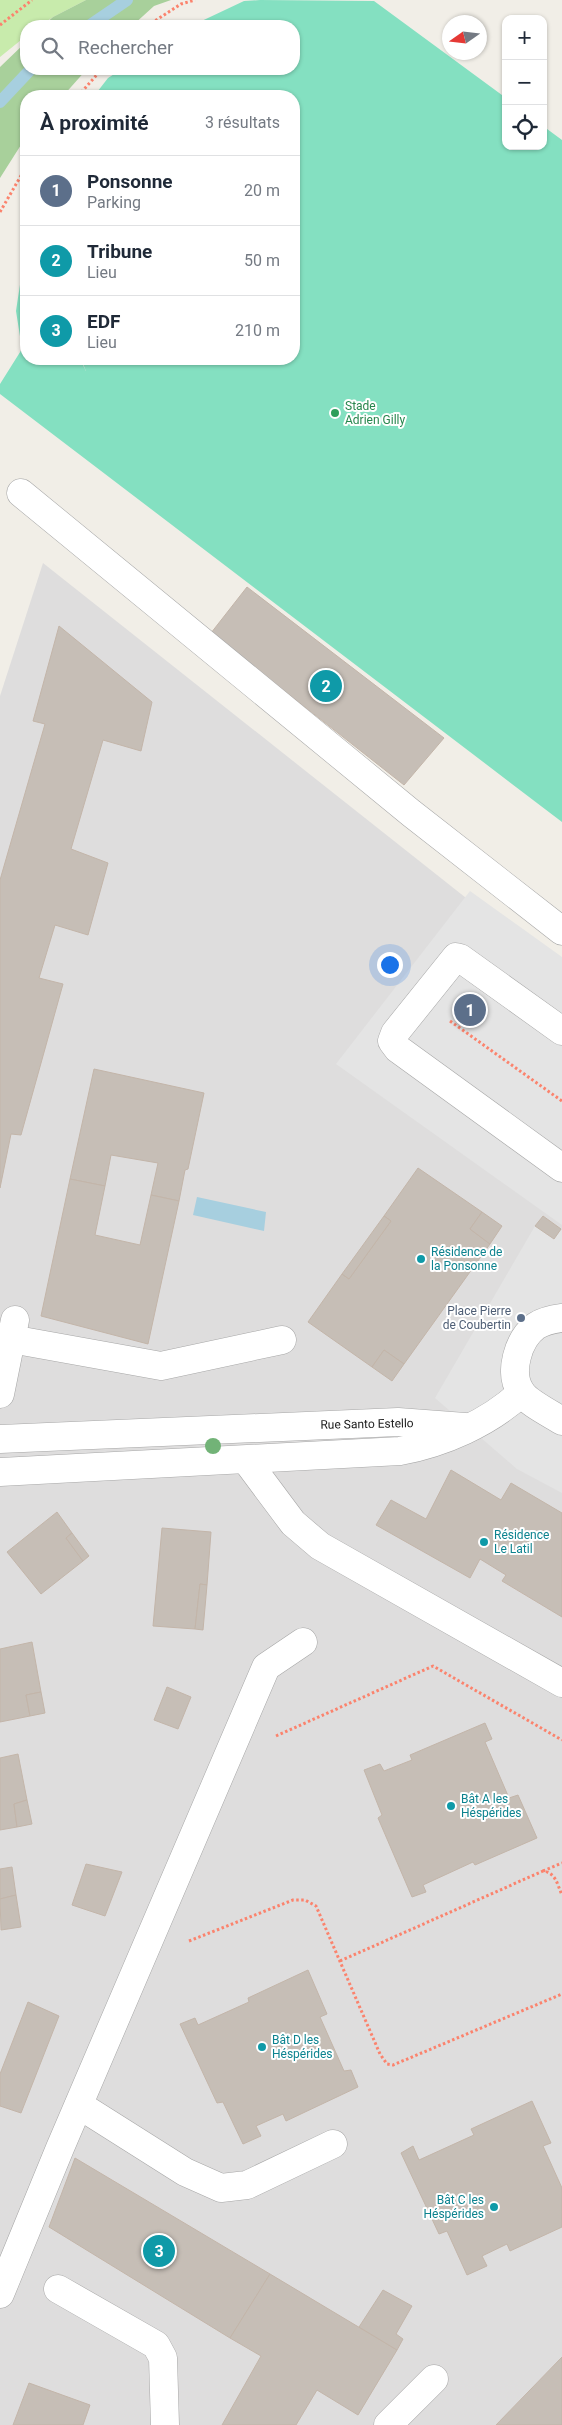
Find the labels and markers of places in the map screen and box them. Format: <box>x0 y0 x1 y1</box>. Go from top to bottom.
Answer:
place label: Stade Adrien Gilly <box>345 399 405 427</box>
marker: Stade Adrien Gilly <box>329 407 341 419</box>
pin: 2 <box>310 667 342 705</box>
pin: 1 <box>454 991 486 1029</box>
place label: Résidence de la Ponsonne <box>431 1245 502 1273</box>
marker: Résidence de la Ponsonne <box>415 1253 427 1265</box>
place label: Place Pierre de Coubertin <box>443 1304 511 1332</box>
marker: Place Pierre de Coubertin <box>515 1312 527 1324</box>
place label: Résidence Le Latil <box>494 1528 549 1556</box>
marker: Résidence Le Latil <box>478 1536 490 1548</box>
place label: Bât A les Héspérides <box>461 1792 522 1820</box>
marker: Bât A les Héspérides <box>445 1800 457 1812</box>
place label: Bât D les Héspérides <box>272 2033 333 2061</box>
marker: Bât D les Héspérides <box>256 2041 268 2053</box>
place label: Bât C les Héspérides <box>423 2193 484 2221</box>
marker: Bât C les Héspérides <box>488 2201 500 2213</box>
pin: 3 <box>143 2232 175 2270</box>

